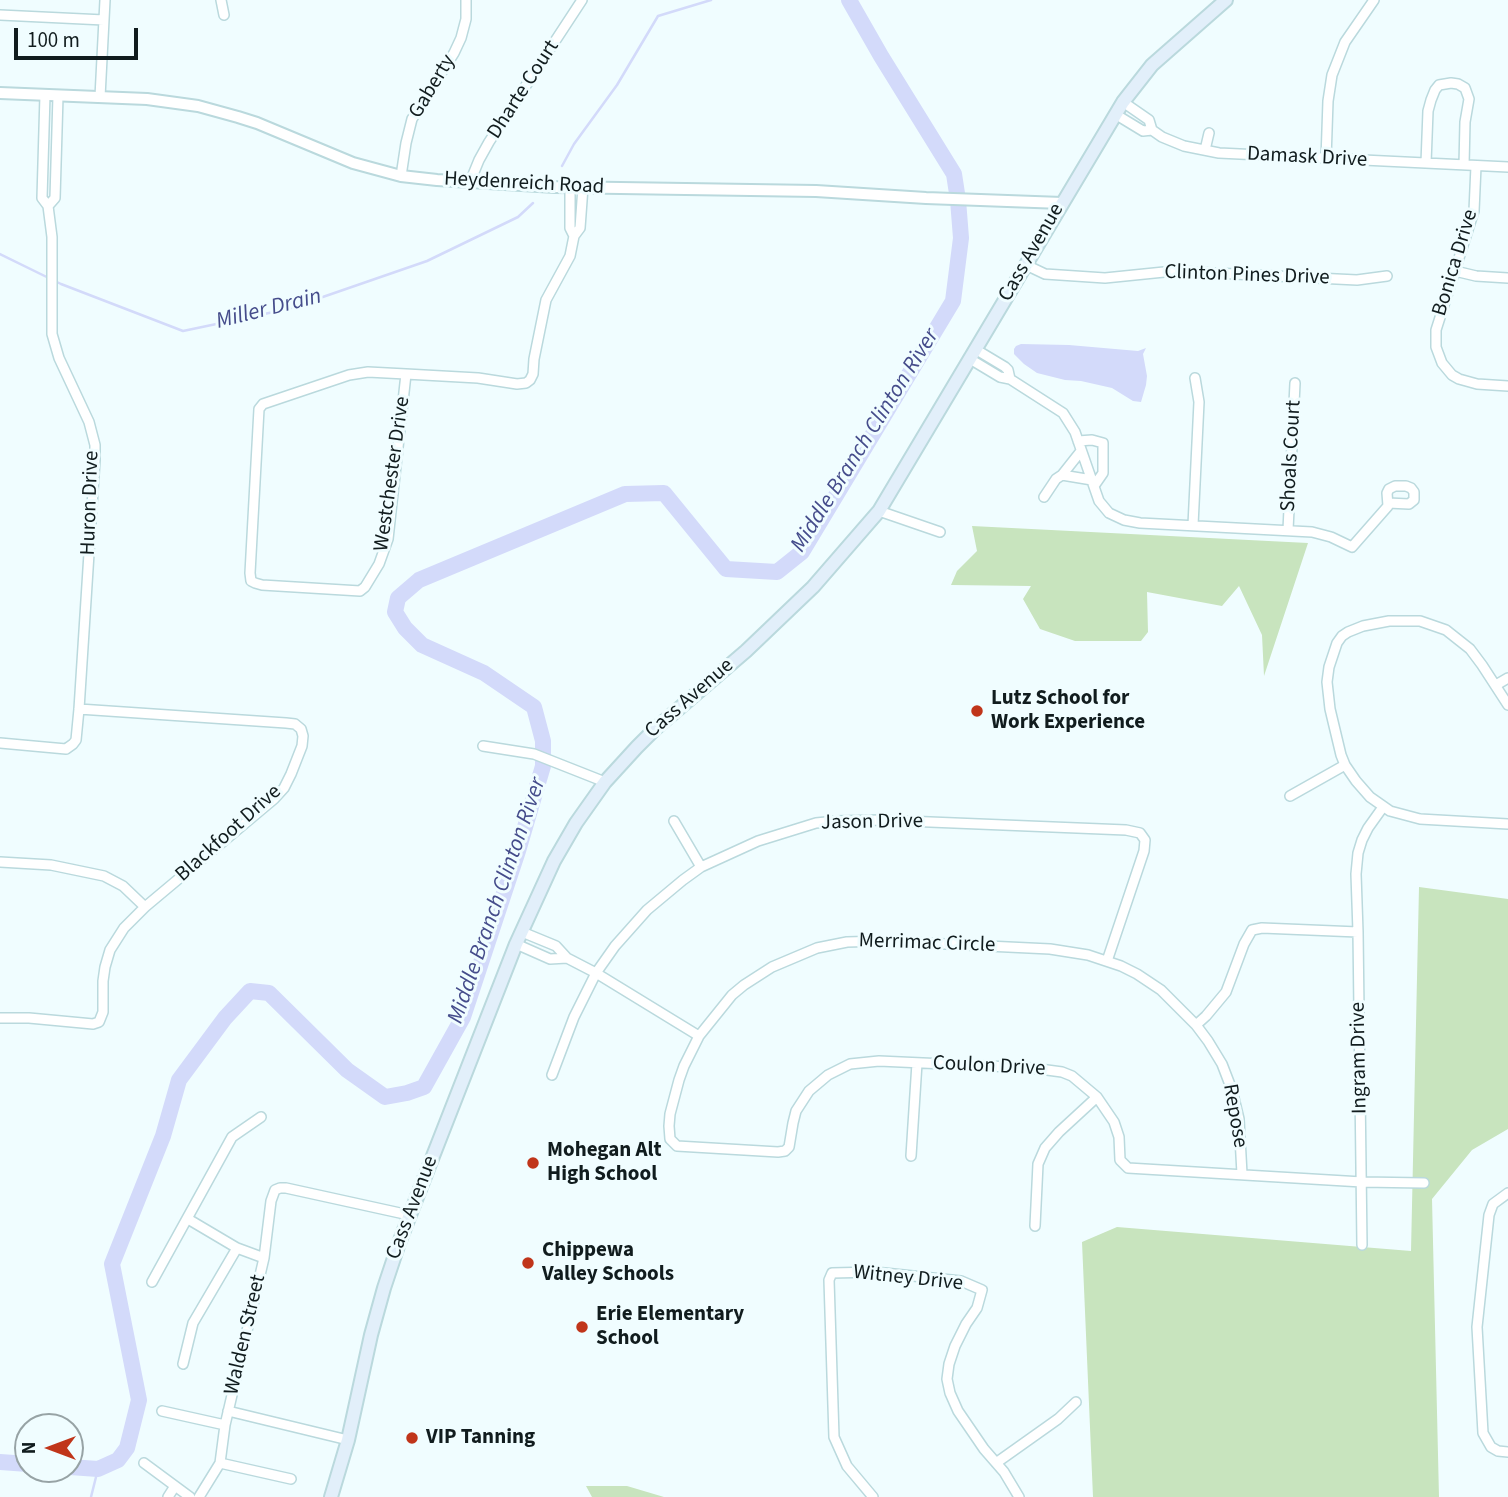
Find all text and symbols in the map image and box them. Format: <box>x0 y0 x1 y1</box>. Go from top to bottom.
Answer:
scale bar <box>18 14 142 58</box>
text: 100 m <box>27 25 80 55</box>
street label: Dharte Court <box>483 36 565 144</box>
street label: Gaberty <box>404 51 462 123</box>
street label: Damask Drive <box>1246 142 1368 174</box>
street label: Heydenreich Road <box>443 167 605 201</box>
street label: Cass Avenue <box>994 199 1070 307</box>
street label: Bonica Drive <box>1428 207 1484 319</box>
street label: Clinton Pines Drive <box>1164 261 1330 291</box>
water label: Miller Drain <box>213 284 325 336</box>
water label: Middle Branch Clinton River <box>786 324 946 558</box>
street label: Westchester Drive <box>370 395 416 553</box>
street label: Shoals Court <box>1276 399 1308 513</box>
street label: Huron Drive <box>77 450 105 556</box>
street label: Cass Avenue <box>641 654 739 744</box>
place label: Lutz School for Work Experience <box>991 686 1145 736</box>
marker: Lutz School for Work Experience <box>969 703 985 719</box>
water label: Middle Branch Clinton River <box>443 774 553 1028</box>
street label: Blackfoot Drive <box>171 780 287 888</box>
street label: Jason Drive <box>821 810 923 836</box>
street label: Merrimac Circle <box>858 929 996 959</box>
street label: Ingram Drive <box>1346 1002 1374 1114</box>
street label: Coulon Drive <box>932 1051 1046 1083</box>
street label: Repose <box>1216 1082 1252 1150</box>
place label: Mohegan Alt High School <box>547 1138 661 1188</box>
street label: Cass Avenue <box>382 1153 444 1263</box>
marker: Mohegan Alt High School <box>525 1155 541 1171</box>
place label: Chippewa Valley Schools <box>542 1238 674 1288</box>
marker: Chippewa Valley Schools <box>520 1255 536 1271</box>
street label: Witney Drive <box>852 1261 964 1297</box>
street label: Walden Street <box>220 1272 272 1398</box>
place label: Erie Elementary School <box>596 1302 744 1352</box>
marker: Erie Elementary School <box>574 1319 590 1335</box>
north arrow <box>14 1413 84 1483</box>
place label: VIP Tanning <box>426 1425 535 1451</box>
marker: VIP Tanning <box>404 1430 420 1446</box>
text: N <box>16 1442 43 1454</box>

